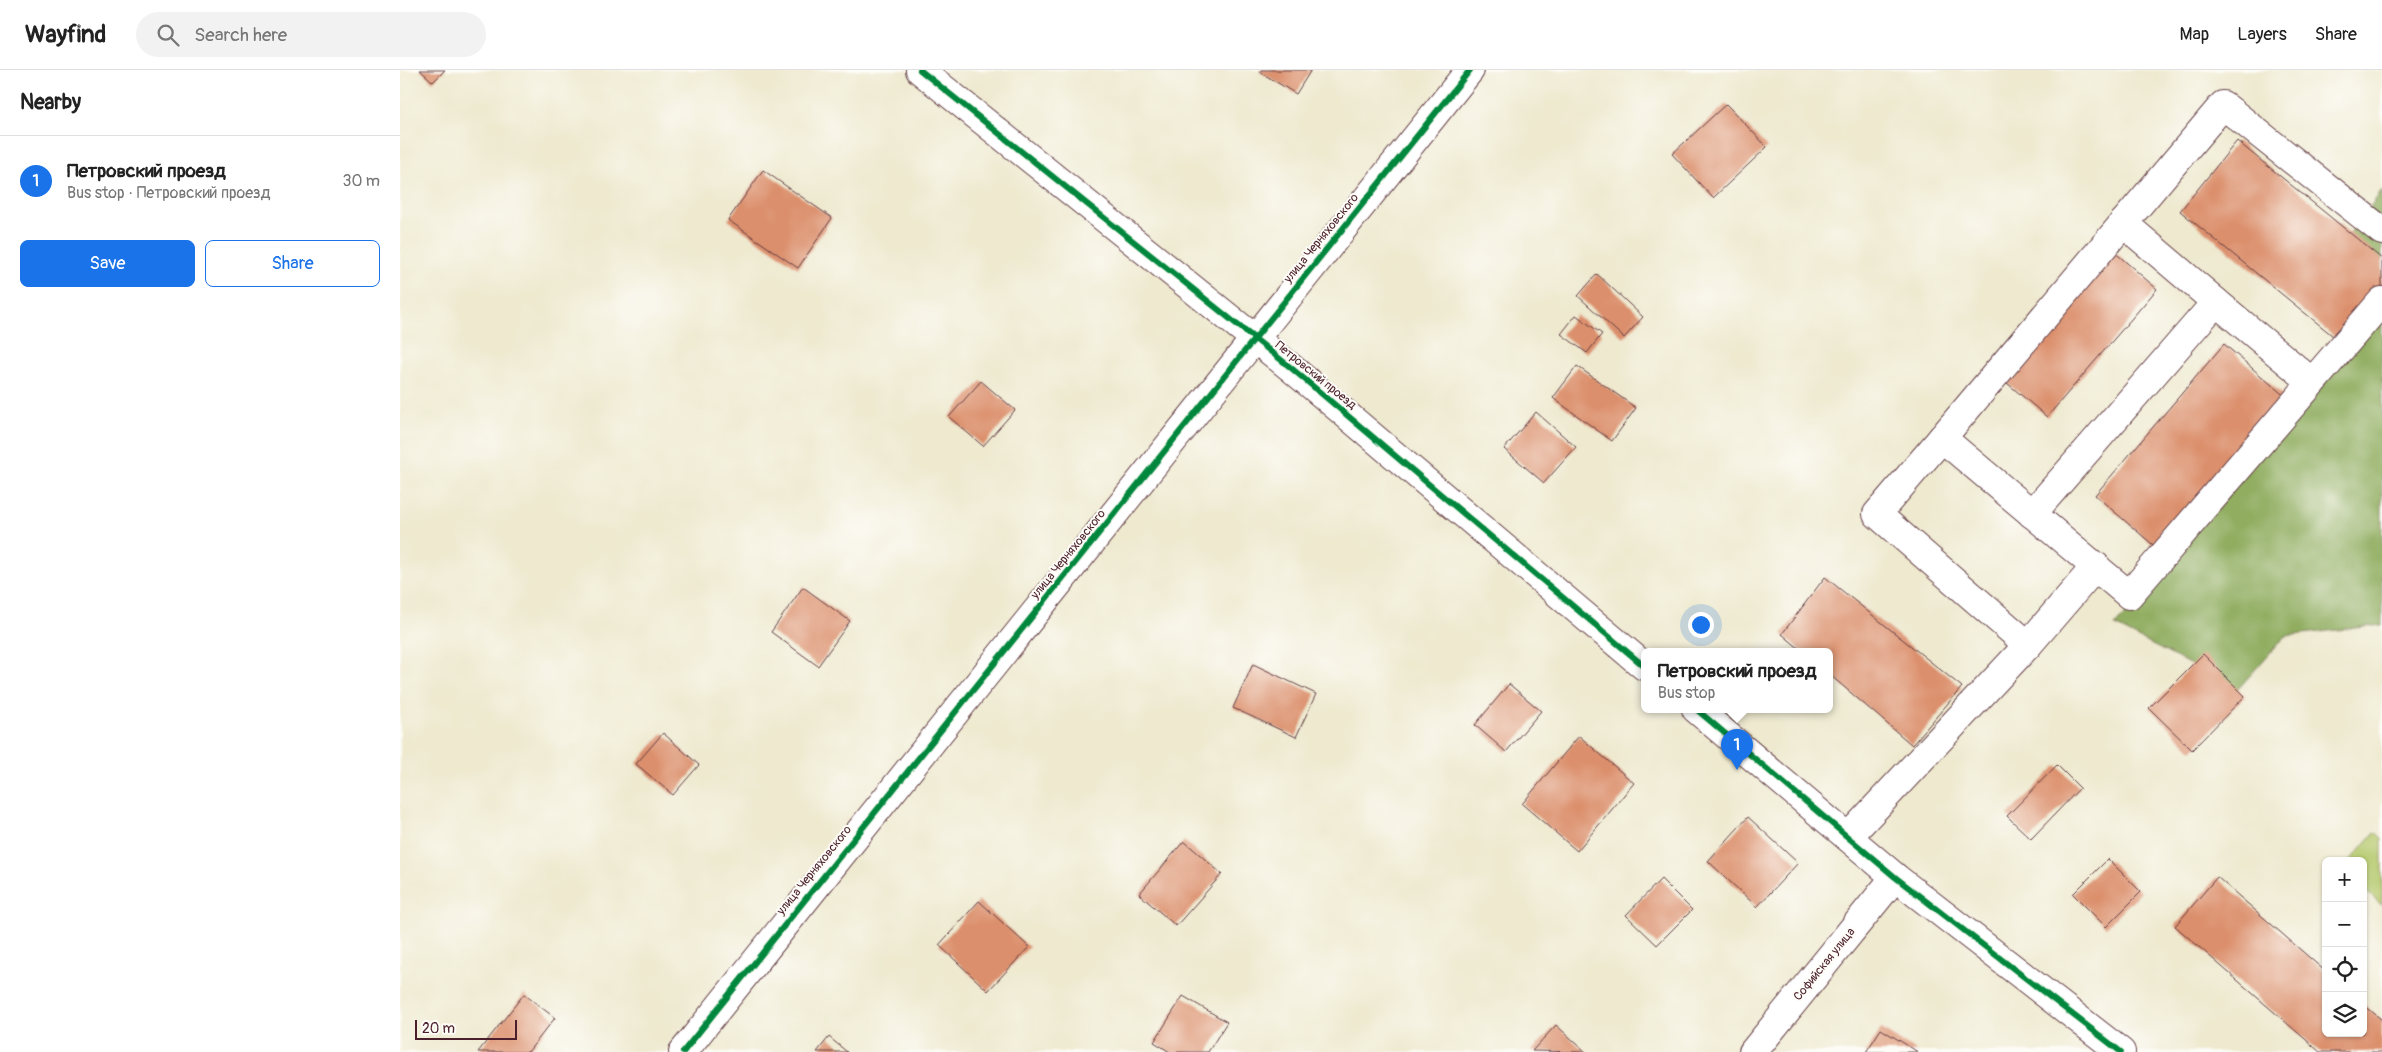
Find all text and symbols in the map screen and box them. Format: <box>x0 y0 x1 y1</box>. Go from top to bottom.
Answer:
search box <box>136 12 486 57</box>
text: Wayfind <box>25 20 106 49</box>
icon: search <box>154 21 182 49</box>
text: Search here <box>194 23 287 47</box>
text: Map <box>2180 23 2209 46</box>
text: Layers <box>2237 23 2287 46</box>
text: Share <box>2315 23 2357 46</box>
text: Nearby <box>20 89 81 116</box>
text: Петровский проезд <box>67 159 226 183</box>
text: 1 <box>33 171 39 191</box>
text: 30 m <box>342 171 380 191</box>
text: Bus stop · Петровский проезд <box>67 183 270 203</box>
street label: улица Черняховского <box>1280 190 1362 287</box>
button: Save <box>20 240 195 287</box>
button: Share <box>205 240 380 287</box>
street label: Петровский проезд <box>1272 338 1360 413</box>
street label: улица Черняховского <box>1027 506 1109 603</box>
your location <box>1688 612 1714 638</box>
popup <box>1641 648 1833 713</box>
text: Петровский проезд <box>1658 659 1816 683</box>
text: Bus stop <box>1658 683 1715 703</box>
pin: 1 <box>1721 729 1753 770</box>
street label: улица Черняховского <box>773 822 855 919</box>
map controls <box>2322 857 2367 1037</box>
button: + <box>2322 857 2367 902</box>
button: − <box>2322 902 2367 947</box>
street label: Софийская улица <box>1790 925 1859 1004</box>
button: locate <box>2322 947 2367 992</box>
button: layers <box>2322 992 2367 1037</box>
scale bar <box>415 1017 518 1040</box>
text: 20 m <box>422 1020 455 1037</box>

